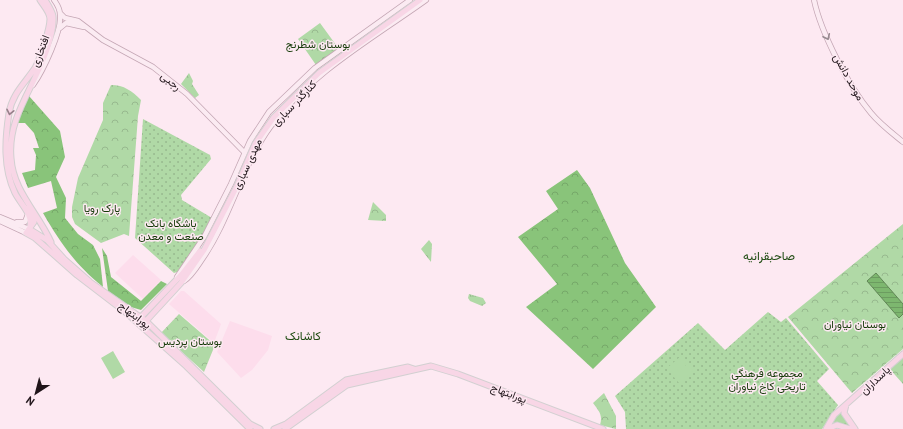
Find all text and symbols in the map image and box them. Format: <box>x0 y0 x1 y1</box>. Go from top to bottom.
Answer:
one-way arrow <box>822 32 830 40</box>
street label: افتخاری <box>27 33 53 69</box>
park label: بوستان شطرنج <box>286 37 350 52</box>
street label: موحد دانش <box>830 51 868 103</box>
street label: رجبی <box>158 69 184 94</box>
street label: کنارگذر سباری <box>269 77 319 129</box>
one-way arrow <box>6 109 14 115</box>
street label: مهدی سباری <box>229 136 265 192</box>
park label: پارک رویا <box>84 201 120 216</box>
park label: باشگاه بانک صنعت و معدن <box>138 216 204 243</box>
district label: صاحبقرانیه <box>743 248 795 264</box>
street label: پورابتهاج <box>115 298 154 333</box>
park label: بوستان نیاوران <box>824 317 886 331</box>
district label: کاشانک <box>285 328 321 343</box>
park label: بوستان پردیس <box>158 334 222 349</box>
street label: پاسداران <box>857 362 894 398</box>
park label: مجموعه فرهنگی تاریخی کاخ نیاوران <box>728 366 806 394</box>
north arrow <box>16 373 56 413</box>
street label: پورابتهاج <box>489 380 529 407</box>
text: N <box>23 393 37 409</box>

